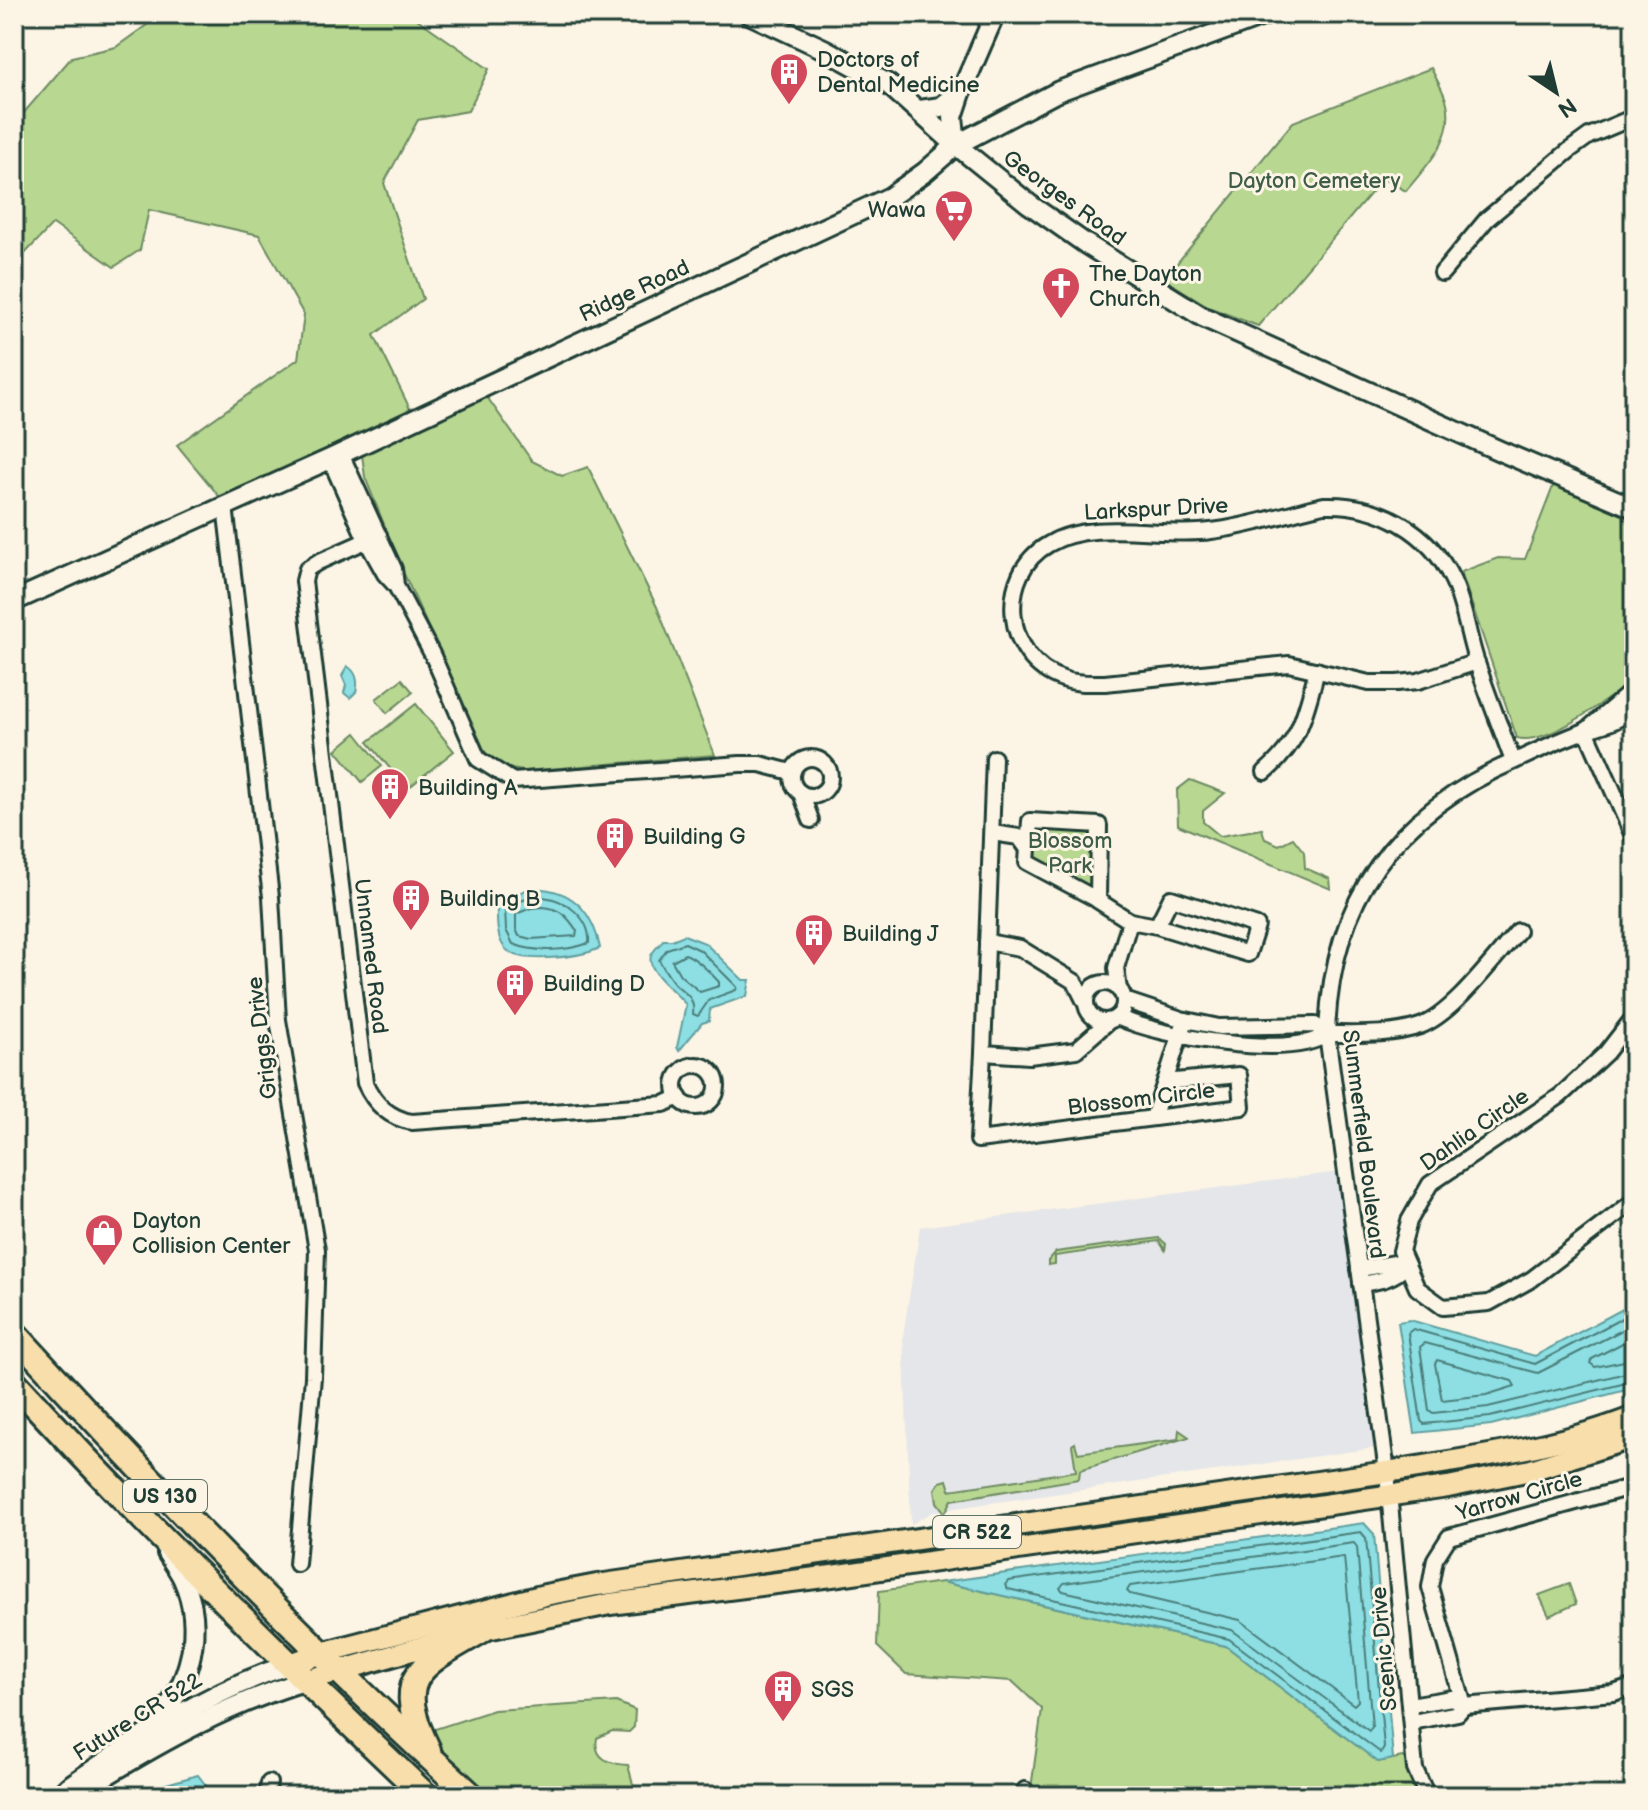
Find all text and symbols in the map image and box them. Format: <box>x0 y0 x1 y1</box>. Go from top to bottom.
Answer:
place label: Doctors of Dental Medicine <box>817 47 980 99</box>
building icon: Doctors of Dental Medicine <box>768 51 810 106</box>
north arrow <box>1516 52 1596 132</box>
text: N <box>1552 91 1581 123</box>
street label: Georges Road <box>997 145 1131 252</box>
park label: Dayton Cemetery <box>1227 168 1401 195</box>
supermarket icon: Wawa <box>933 188 975 243</box>
place label: Wawa <box>868 197 926 224</box>
street label: Ridge Road <box>575 254 694 329</box>
place label: The Dayton Church <box>1089 261 1202 313</box>
church icon: The Dayton Church <box>1040 265 1082 320</box>
street label: Larkspur Drive <box>1083 492 1229 527</box>
building icon: Building A <box>369 766 411 821</box>
place label: Building A <box>418 775 518 802</box>
building icon: Building G <box>594 815 636 870</box>
place label: Building G <box>643 824 746 851</box>
park label: Blossom Park <box>1028 828 1112 880</box>
street label: Unnamed Road <box>348 877 393 1035</box>
building icon: Building B <box>390 877 432 932</box>
place label: Building B <box>439 886 540 913</box>
building icon: Building J <box>793 912 835 967</box>
place label: Building J <box>842 921 939 948</box>
building icon: Building D <box>494 962 536 1017</box>
place label: Building D <box>543 971 645 998</box>
street label: Griggs Drive <box>242 975 283 1101</box>
street label: Summerfield Boulevard <box>1336 1028 1391 1260</box>
street label: Blossom Circle <box>1066 1077 1217 1122</box>
street label: Dahlia Circle <box>1415 1083 1534 1178</box>
place label: Dayton Collision Center <box>132 1208 291 1260</box>
shop icon: Dayton Collision Center <box>83 1212 125 1267</box>
street label: Yarrow Circle <box>1452 1466 1585 1528</box>
road number: US 130 <box>123 1480 207 1512</box>
road number: CR 522 <box>933 1516 1021 1548</box>
street label: Scenic Drive <box>1366 1585 1403 1712</box>
street label: Future CR 522 <box>69 1667 207 1767</box>
building icon: SGS <box>762 1668 804 1723</box>
place label: SGS <box>811 1677 854 1704</box>

